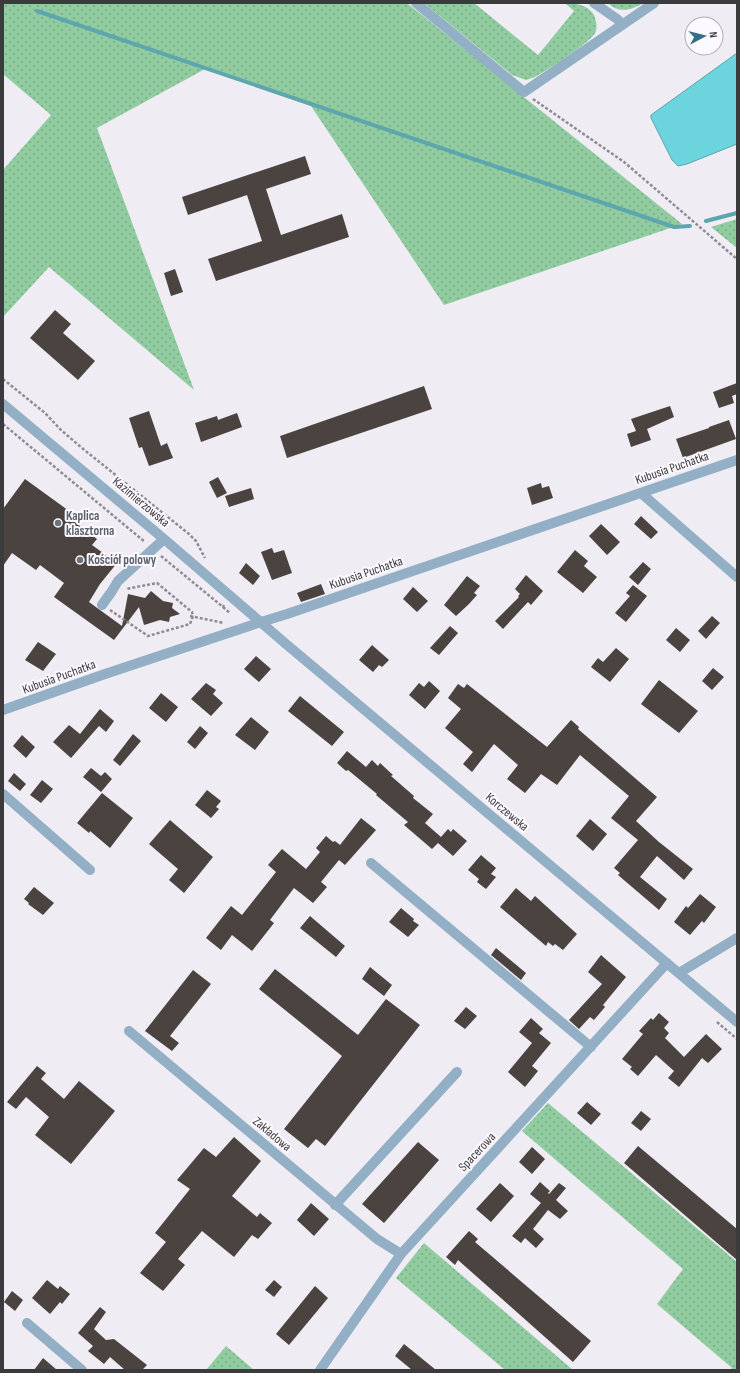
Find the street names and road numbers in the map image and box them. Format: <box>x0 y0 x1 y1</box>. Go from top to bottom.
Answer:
street label: Kubusia Puchatka <box>633 448 711 488</box>
street label: Kazimierzowska <box>109 474 173 530</box>
street label: Kubusia Puchatka <box>327 553 405 593</box>
street label: Kubusia Puchatka <box>20 656 98 698</box>
street label: Korczewska <box>482 789 532 835</box>
street label: Zakładowa <box>249 1113 295 1155</box>
street label: Spacerowa <box>455 1129 499 1175</box>

